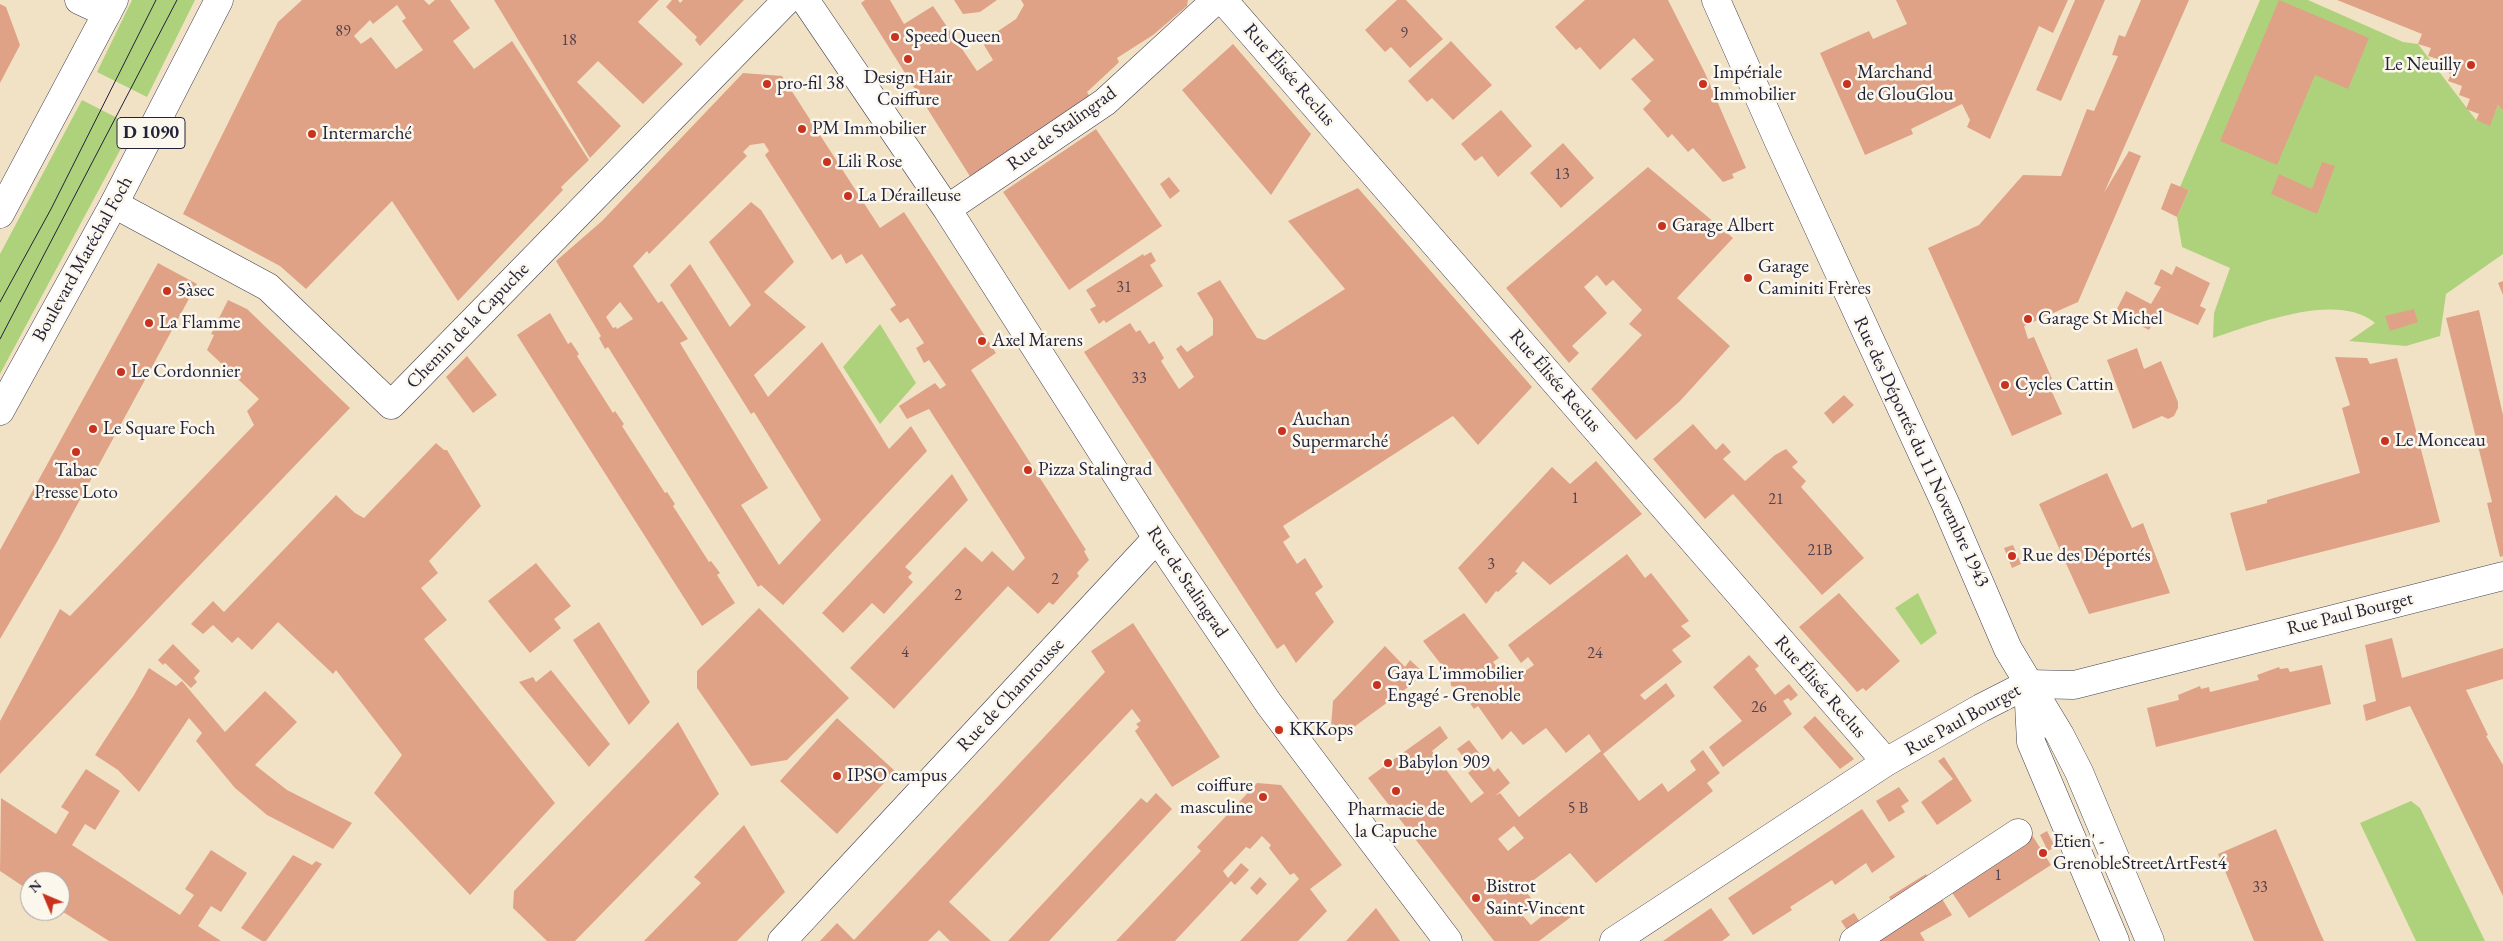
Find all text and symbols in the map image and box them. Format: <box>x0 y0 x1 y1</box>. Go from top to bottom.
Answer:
street label: Rue Élisée Reclus <box>1238 19 1340 131</box>
house number: 89 <box>335 22 351 42</box>
house number: 9 <box>1400 24 1408 44</box>
place label: Speed Queen <box>905 26 1001 48</box>
house number: 18 <box>561 31 577 51</box>
marker: Speed Queen <box>889 31 901 43</box>
marker: Design Hair Coiffure <box>902 53 914 65</box>
place label: Le Neuilly <box>2384 54 2461 76</box>
marker: Le Neuilly <box>2465 59 2477 71</box>
place label: Impériale Immobilier <box>1713 62 1796 106</box>
place label: Marchand de GlouGlou <box>1857 62 1953 106</box>
place label: Design Hair Coiffure <box>864 67 952 111</box>
place label: pro-fil 38 <box>777 73 844 95</box>
marker: pro-fil 38 <box>761 78 773 90</box>
marker: Impériale Immobilier <box>1697 78 1709 90</box>
marker: Marchand de GlouGlou <box>1841 78 1853 90</box>
street label: Rue de Stalingrad <box>1003 82 1121 176</box>
road number: D 1090 <box>117 118 185 148</box>
place label: PM Immobilier <box>812 118 926 140</box>
place label: Intermarché <box>322 123 412 145</box>
marker: PM Immobilier <box>796 123 808 135</box>
marker: Intermarché <box>306 128 318 140</box>
place label: Lili Rose <box>837 151 902 173</box>
marker: Lili Rose <box>821 156 833 168</box>
house number: 13 <box>1554 165 1570 185</box>
street label: Boulevard Maréchal Foch <box>28 172 138 346</box>
place label: La Dérailleuse <box>858 185 961 207</box>
marker: La Dérailleuse <box>842 190 854 202</box>
place label: Garage Albert <box>1672 215 1774 237</box>
marker: Garage Albert <box>1656 220 1668 232</box>
place label: Garage Caminiti Frères <box>1758 256 1871 300</box>
street label: Chemin de la Capuche <box>402 258 534 394</box>
marker: Garage Caminiti Frères <box>1742 272 1754 284</box>
house number: 31 <box>1116 278 1132 298</box>
place label: 5àsec <box>177 280 215 302</box>
marker: 5àsec <box>161 285 173 297</box>
place label: Garage St Michel <box>2038 308 2163 330</box>
place label: La Flamme <box>159 312 240 334</box>
street label: Rue des Déportés du 11 Novembre 1943 <box>1848 313 1994 591</box>
marker: Garage St Michel <box>2022 313 2034 325</box>
marker: La Flamme <box>143 317 155 329</box>
street label: Rue Élisée Reclus <box>1504 325 1606 437</box>
place label: Axel Marens <box>992 330 1083 352</box>
marker: Axel Marens <box>976 335 988 347</box>
place label: Le Cordonnier <box>131 361 240 383</box>
marker: Le Cordonnier <box>115 366 127 378</box>
house number: 33 <box>1131 369 1147 389</box>
place label: Cycles Cattin <box>2015 374 2114 396</box>
marker: Cycles Cattin <box>1999 379 2011 391</box>
place label: Auchan Supermarché <box>1292 409 1388 453</box>
place label: Le Square Foch <box>103 418 215 440</box>
marker: Le Square Foch <box>87 423 99 435</box>
marker: Auchan Supermarché <box>1276 425 1288 437</box>
place label: Le Monceau <box>2395 430 2486 452</box>
marker: Le Monceau <box>2379 435 2391 447</box>
marker: Tabac Presse Loto <box>70 446 82 458</box>
place label: Pizza Stalingrad <box>1038 459 1152 481</box>
place label: Tabac Presse Loto <box>34 460 118 504</box>
marker: Pizza Stalingrad <box>1022 464 1034 476</box>
house number: 1 <box>1571 489 1579 509</box>
house number: 21 <box>1768 490 1784 510</box>
street label: Rue de Stalingrad <box>1141 522 1233 642</box>
house number: 21B <box>1808 541 1832 561</box>
place label: Rue des Déportés <box>2022 545 2151 567</box>
marker: Rue des Déportés <box>2006 550 2018 562</box>
house number: 3 <box>1487 555 1495 575</box>
house number: 2 <box>1051 570 1059 590</box>
house number: 2 <box>954 586 962 606</box>
street label: Rue Paul Bourget <box>2285 587 2415 641</box>
street label: Rue Élisée Reclus <box>1769 631 1871 743</box>
street label: Rue de Chamrousse <box>953 634 1069 756</box>
house number: 4 <box>901 643 909 663</box>
house number: 24 <box>1587 644 1603 664</box>
place label: Gaya L'immobilier Engagé - Grenoble <box>1387 663 1524 707</box>
marker: Gaya L'immobilier Engagé - Grenoble <box>1371 679 1383 691</box>
street label: Rue Paul Bourget <box>1901 679 2025 761</box>
house number: 26 <box>1751 698 1767 718</box>
place label: KKKops <box>1289 719 1353 741</box>
marker: KKKops <box>1273 724 1285 736</box>
place label: Babylon 909 <box>1398 752 1490 774</box>
marker: Babylon 909 <box>1382 757 1394 769</box>
place label: IPSO campus <box>847 765 947 787</box>
marker: IPSO campus <box>831 770 843 782</box>
place label: coiffure masculine <box>1180 775 1253 819</box>
marker: Pharmacie de la Capuche <box>1390 785 1402 797</box>
marker: coiffure masculine <box>1257 791 1269 803</box>
place label: Pharmacie de la Capuche <box>1347 799 1445 843</box>
house number: 5 B <box>1568 799 1588 819</box>
place label: Etien' - GrenobleStreetArtFest4 <box>2053 831 2227 875</box>
marker: Etien' - GrenobleStreetArtFest4 <box>2037 847 2049 859</box>
house number: 1 <box>1994 866 2002 886</box>
north arrow <box>20 871 70 921</box>
text: N <box>25 876 45 896</box>
place label: Bistrot Saint-Vincent <box>1486 876 1585 920</box>
house number: 33 <box>2252 878 2268 898</box>
marker: Bistrot Saint-Vincent <box>1470 892 1482 904</box>

